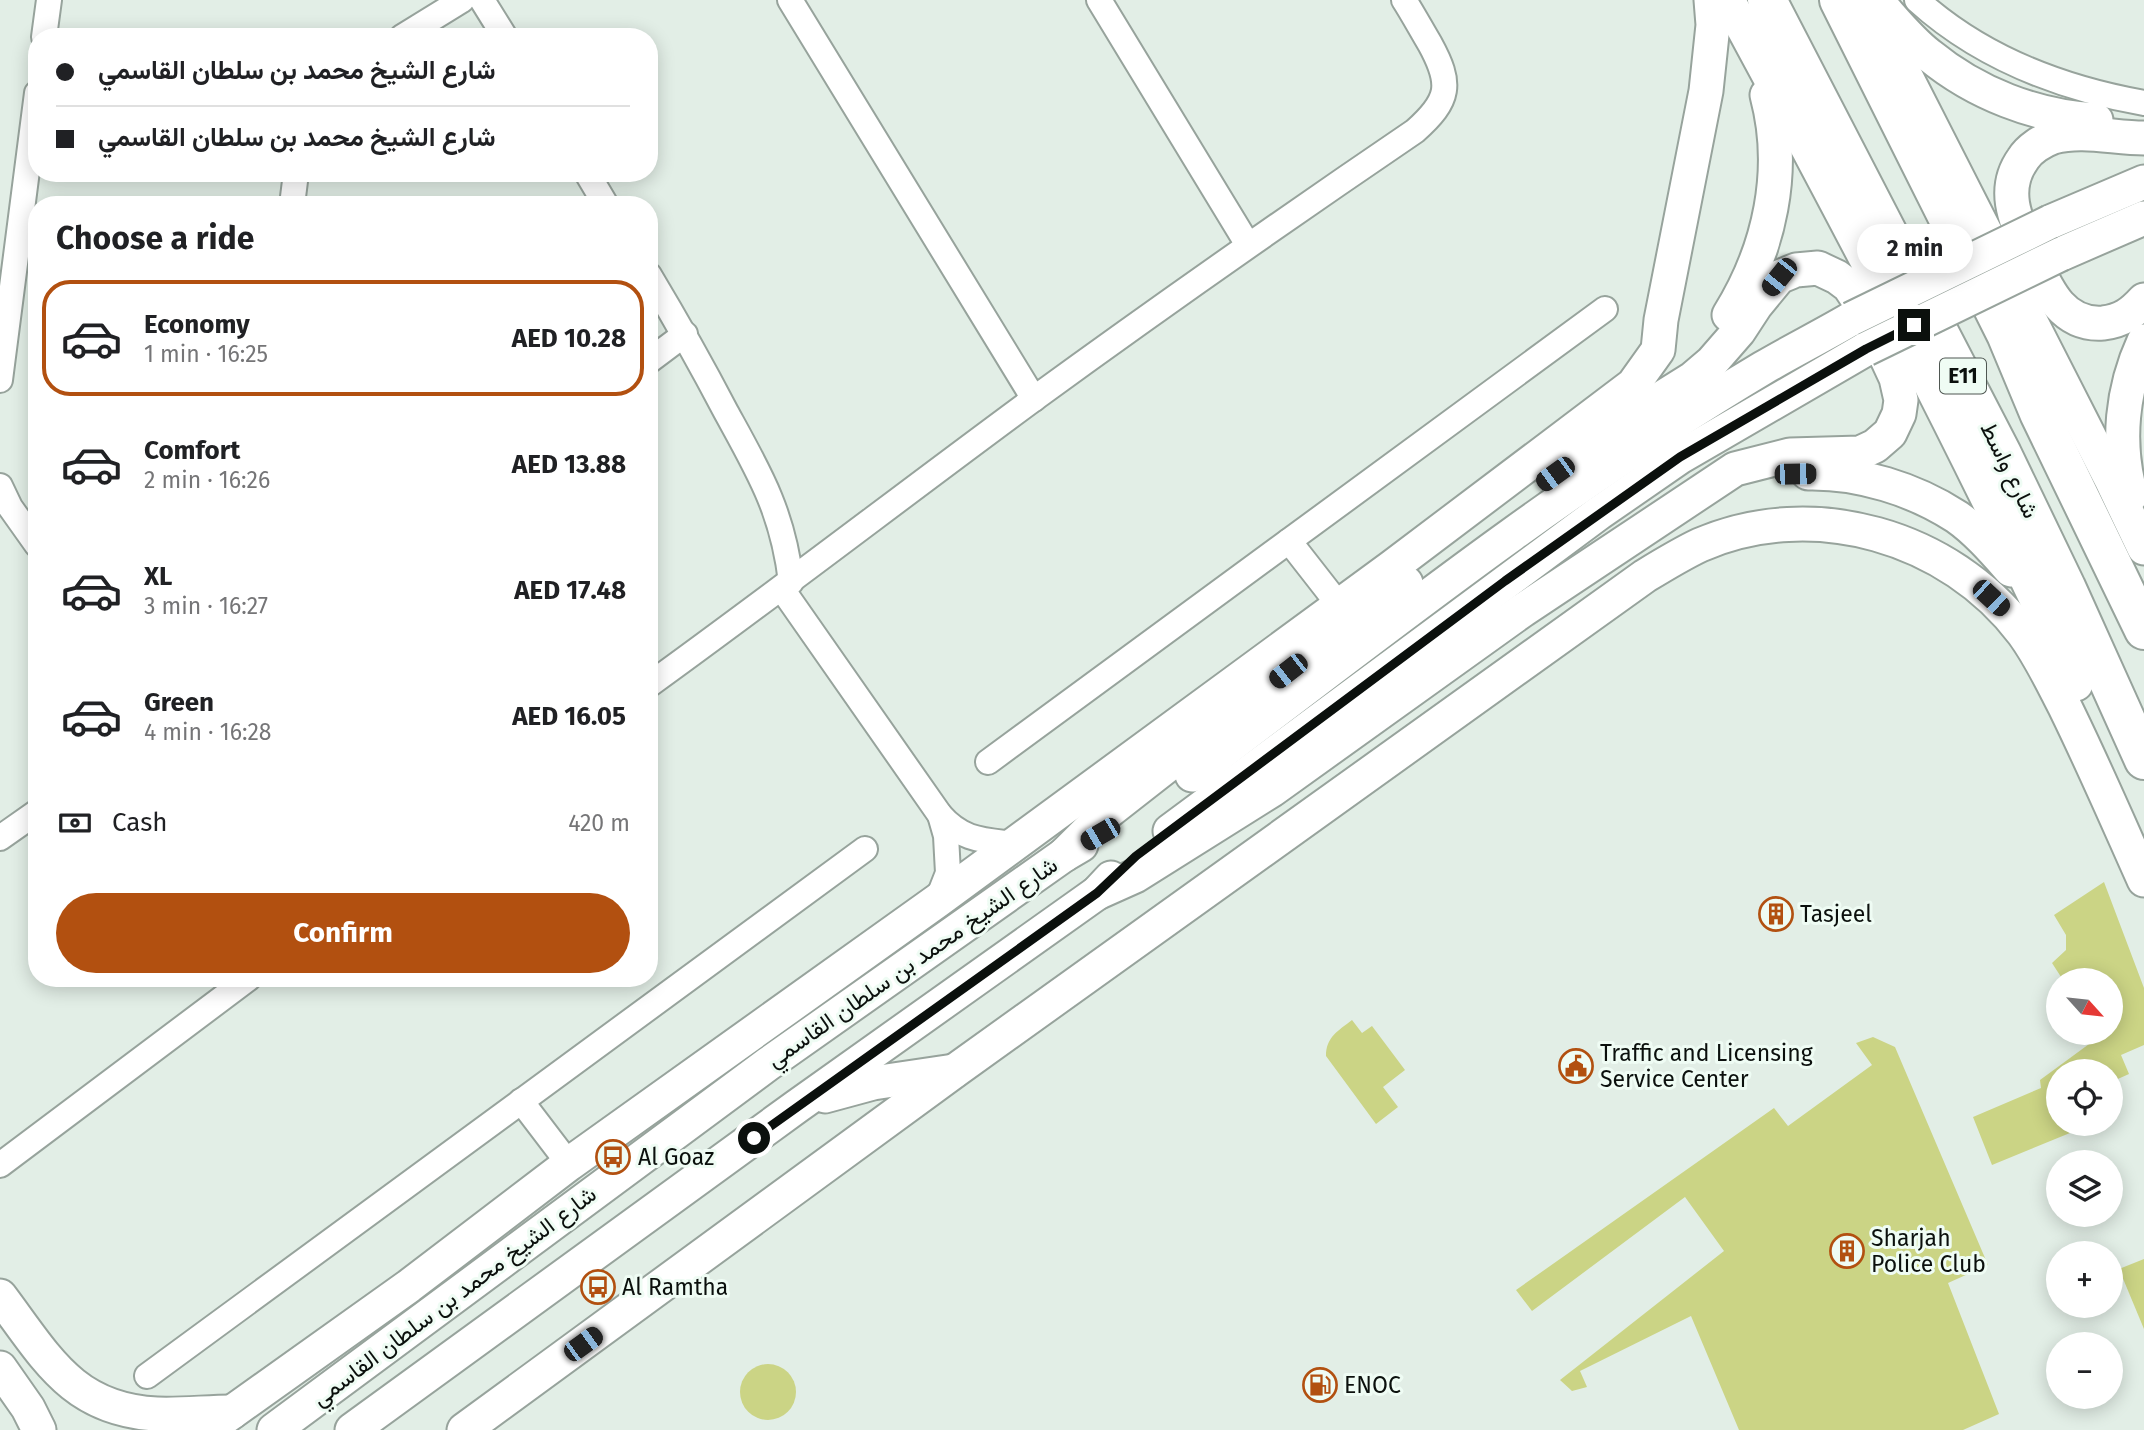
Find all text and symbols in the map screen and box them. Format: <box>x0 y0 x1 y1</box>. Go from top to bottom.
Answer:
text: شارع الشيخ محمد بن سلطان القاسمي <box>98 55 496 86</box>
text: شارع الشيخ محمد بن سلطان القاسمي <box>98 122 496 153</box>
text: Choose a ride <box>56 219 254 257</box>
callout: 2 min <box>1856 224 1972 272</box>
text: 2 min <box>1887 234 1943 262</box>
car <box>1758 254 1801 300</box>
icon: car <box>60 307 123 370</box>
text: Economy <box>144 309 250 340</box>
route end <box>1898 309 1930 341</box>
text: AED 10.28 <box>512 323 626 354</box>
text: 1 min · 16:25 <box>144 340 268 368</box>
road number: E11 <box>1940 358 1986 394</box>
street label: شارع واسط <box>1973 417 2045 524</box>
icon: car <box>60 433 123 496</box>
text: Comfort <box>144 435 240 466</box>
text: AED 13.88 <box>512 449 626 480</box>
car <box>1532 453 1579 495</box>
car <box>1774 463 1817 485</box>
text: 2 min · 16:26 <box>144 466 270 494</box>
icon: car <box>60 559 123 622</box>
text: XL <box>144 561 172 592</box>
text: AED 17.48 <box>514 575 626 606</box>
car <box>1969 576 2014 620</box>
text: 3 min · 16:27 <box>144 592 268 620</box>
car <box>1265 650 1312 692</box>
icon: car <box>60 685 123 748</box>
text: Green <box>144 687 214 718</box>
text: AED 16.05 <box>512 701 626 732</box>
text: 4 min · 16:28 <box>144 718 272 746</box>
icon: cash <box>56 804 94 842</box>
text: Cash <box>112 807 168 838</box>
text: 420 m <box>568 809 630 837</box>
car <box>1077 814 1124 854</box>
street label: شارع الشيخ محمد بن سلطان القاسمي <box>761 850 1066 1078</box>
button: Confirm <box>56 893 630 973</box>
building icon: Tasjeel <box>1757 895 1795 933</box>
place label: Tasjeel <box>1800 900 1872 928</box>
north arrow <box>2046 968 2123 1045</box>
map controls <box>2046 968 2123 1409</box>
place label: Traffic and Licensing Service Center <box>1600 1039 1813 1093</box>
public building icon: Traffic and Licensing Service Center <box>1557 1047 1595 1085</box>
button: locate <box>2046 1059 2123 1136</box>
route start <box>738 1122 770 1154</box>
bus stop icon: Al Goaz <box>594 1138 632 1176</box>
place label: Al Goaz <box>638 1143 714 1171</box>
button: layers <box>2046 1150 2123 1227</box>
street label: شارع الشيخ محمد بن سلطان القاسمي <box>306 1180 605 1416</box>
place label: Sharjah Police Club <box>1871 1224 1986 1278</box>
building icon: Sharjah Police Club <box>1828 1232 1866 1270</box>
button: + <box>2046 1241 2123 1318</box>
bus stop icon: Al Ramtha <box>579 1268 617 1306</box>
place label: Al Ramtha <box>622 1273 728 1301</box>
car <box>560 1323 607 1365</box>
button: − <box>2046 1332 2123 1409</box>
fuel station icon: ENOC <box>1301 1366 1339 1404</box>
place label: ENOC <box>1344 1371 1401 1399</box>

